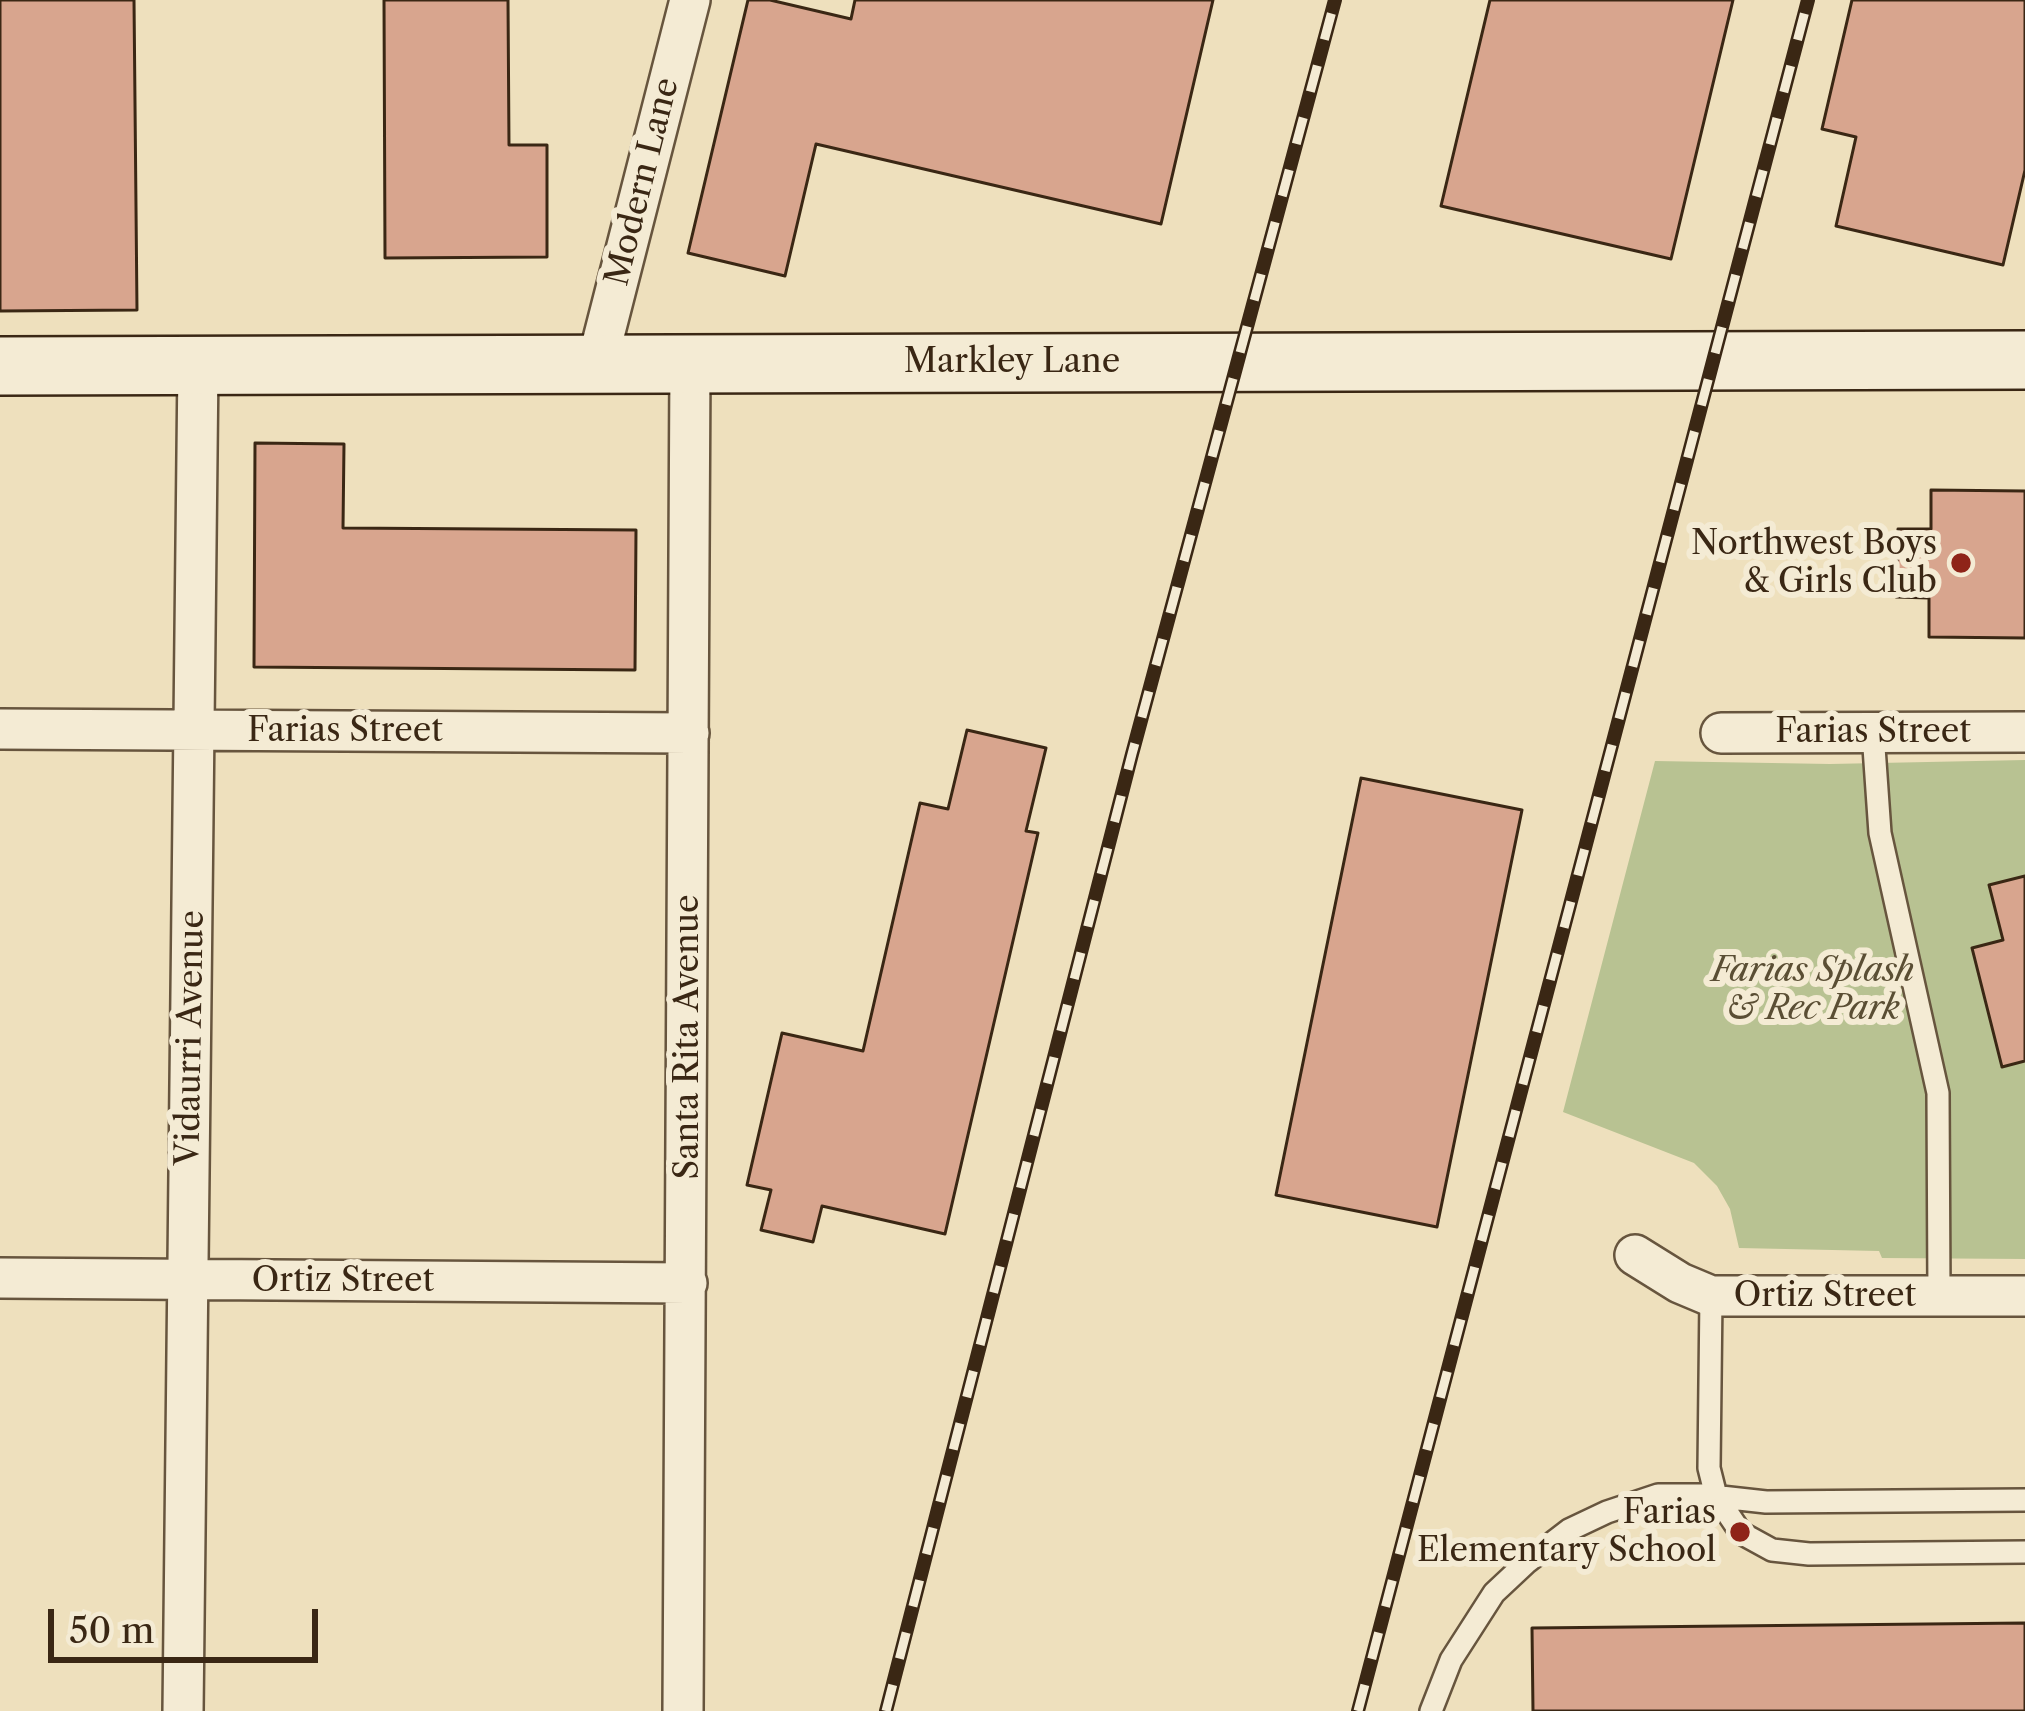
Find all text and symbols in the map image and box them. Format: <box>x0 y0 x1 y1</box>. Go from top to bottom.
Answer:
street label: Modern Lane <box>598 74 688 290</box>
street label: Markley Lane <box>904 342 1120 382</box>
place label: Northwest Boys & Girls Club <box>1691 524 1937 602</box>
marker: Northwest Boys & Girls Club <box>1948 550 1974 576</box>
street label: Farias Street <box>247 711 443 751</box>
street label: Farias Street <box>1775 712 1971 752</box>
street label: Santa Rita Avenue <box>668 895 708 1179</box>
street label: Vidaurri Avenue <box>169 910 213 1166</box>
park label: Farias Splash & Rec Park <box>1711 951 1915 1029</box>
street label: Ortiz Street <box>252 1261 434 1301</box>
street label: Ortiz Street <box>1734 1276 1916 1316</box>
place label: Farias Elementary School <box>1417 1493 1716 1571</box>
marker: Farias Elementary School <box>1727 1519 1753 1545</box>
scale bar <box>54 1585 324 1659</box>
text: 50 m <box>69 1608 154 1652</box>

